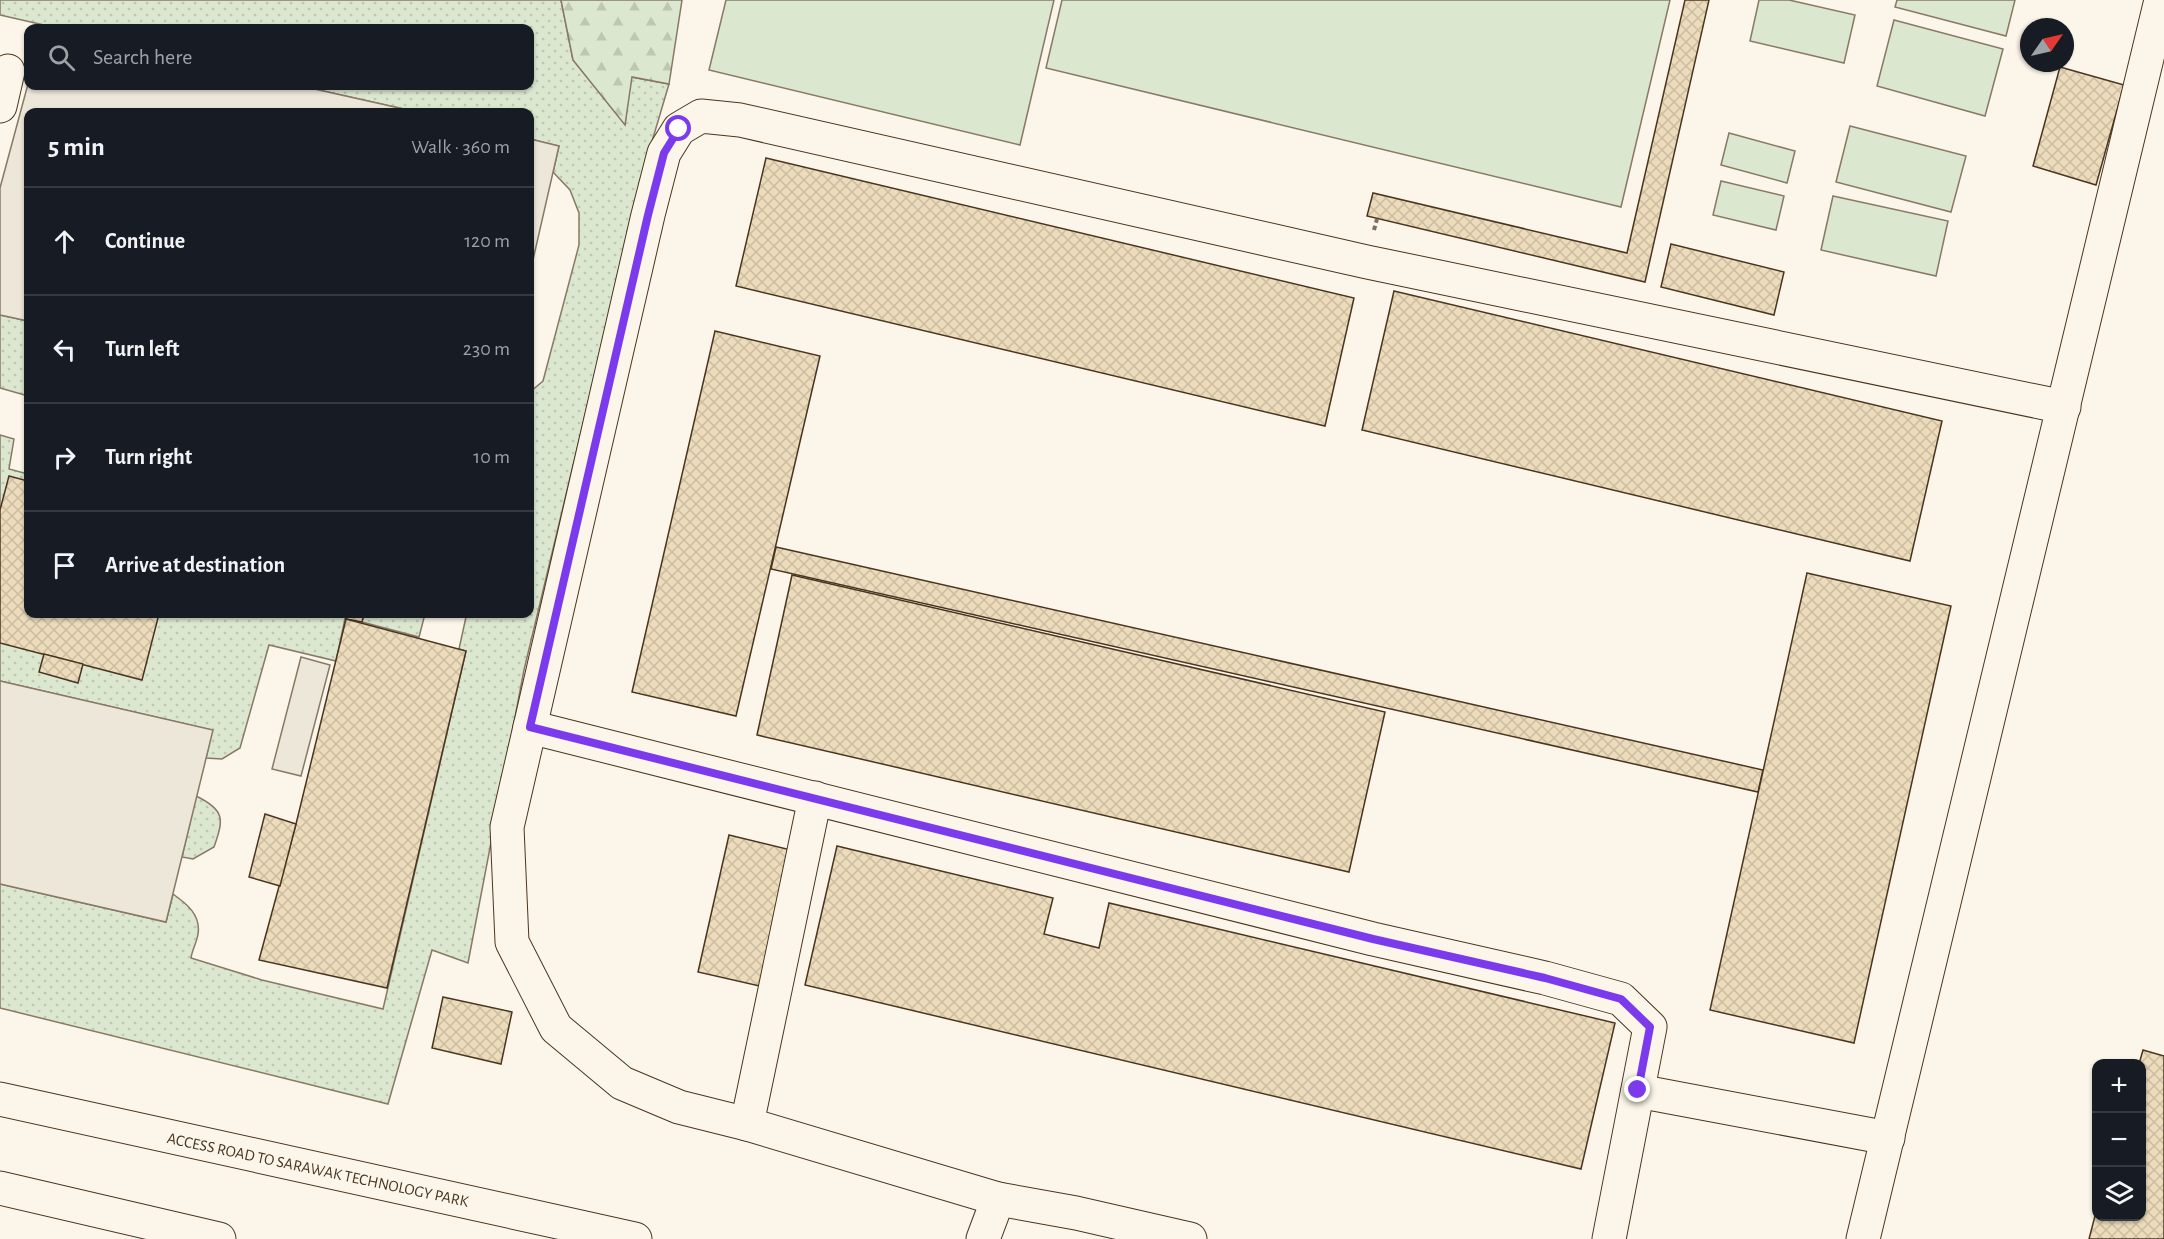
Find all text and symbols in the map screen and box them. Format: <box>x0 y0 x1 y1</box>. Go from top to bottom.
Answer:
north arrow <box>2020 18 2074 72</box>
search box <box>24 24 534 90</box>
icon: search <box>45 41 78 74</box>
text: Search here <box>93 46 192 68</box>
route start <box>665 115 691 141</box>
text: 5 min <box>48 134 105 160</box>
text: Walk · 360 m <box>411 137 510 157</box>
icon: ahead <box>48 225 81 258</box>
text: Continue <box>105 230 185 252</box>
text: 120 m <box>464 231 510 251</box>
icon: left <box>48 333 81 366</box>
text: Turn left <box>105 338 179 360</box>
text: 230 m <box>463 339 510 359</box>
icon: right <box>48 441 81 474</box>
text: Turn right <box>105 446 192 468</box>
text: 10 m <box>473 447 510 467</box>
icon: arrive <box>48 549 81 582</box>
text: Arrive at destination <box>105 554 285 576</box>
map controls <box>2092 1059 2146 1221</box>
button: + <box>2092 1059 2146 1113</box>
route end <box>1624 1076 1650 1102</box>
button: − <box>2092 1113 2146 1167</box>
street label: ACCESS ROAD TO SARAWAK TECHNOLOGY PARK <box>166 1130 470 1210</box>
button: layers <box>2092 1167 2146 1221</box>

